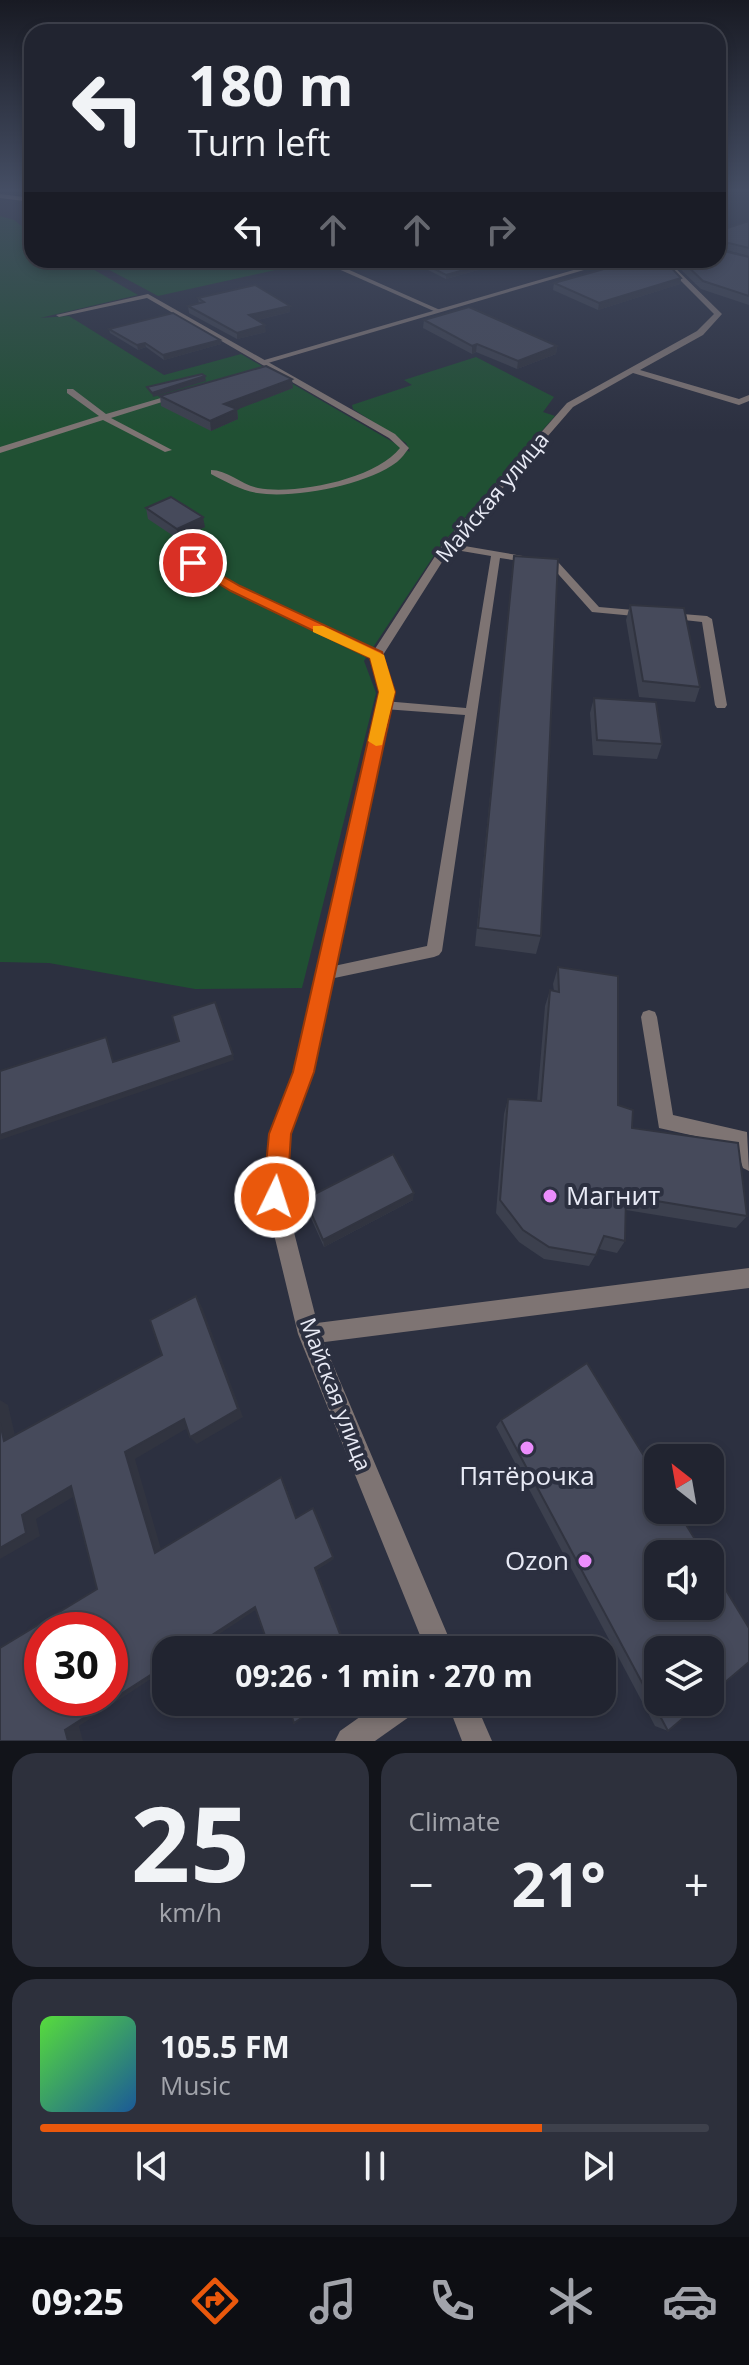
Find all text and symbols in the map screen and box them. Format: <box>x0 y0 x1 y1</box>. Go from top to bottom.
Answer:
text: 180 m <box>188 46 354 122</box>
icon: left <box>56 56 160 160</box>
text: Turn left <box>188 118 330 167</box>
icon: left <box>227 208 271 252</box>
icon: ahead <box>311 208 355 252</box>
icon: ahead <box>395 208 439 252</box>
icon: right <box>479 208 523 252</box>
street label: Майская улица <box>428 425 555 568</box>
pin <box>159 529 227 597</box>
icon: arrive <box>171 541 215 585</box>
position arrow <box>233 1155 317 1239</box>
place label: Магнит <box>566 1177 660 1213</box>
marker: Магнит <box>541 1187 559 1205</box>
street label: Майская улица <box>294 1313 380 1474</box>
marker: Пятёрочка <box>518 1439 536 1457</box>
north arrow <box>644 1444 724 1524</box>
map controls <box>644 1444 724 1716</box>
place label: Пятёрочка <box>459 1457 595 1493</box>
button: sound <box>644 1540 724 1620</box>
place label: Ozon <box>505 1542 569 1578</box>
marker: Ozon <box>576 1552 594 1570</box>
speed limit sign: 30 <box>24 1612 128 1716</box>
button: layers <box>644 1636 724 1716</box>
text: 09:26 · 1 min · 270 m <box>235 1655 533 1696</box>
text: 25 <box>131 1771 250 1912</box>
text: Climate <box>409 1803 500 1839</box>
text: 21° <box>512 1843 606 1925</box>
text: − <box>409 1854 434 1914</box>
text: + <box>684 1854 709 1914</box>
text: km/h <box>159 1894 222 1930</box>
text: 105.5 FM <box>160 2026 290 2067</box>
text: Music <box>160 2067 231 2103</box>
icon: previous <box>130 2144 174 2188</box>
icon: pause <box>353 2144 397 2188</box>
icon: next <box>576 2144 620 2188</box>
icon: directions <box>187 2273 243 2329</box>
icon: music <box>305 2273 361 2329</box>
icon: phone <box>424 2273 480 2329</box>
icon: climate <box>543 2273 599 2329</box>
icon: car <box>662 2273 718 2329</box>
text: 09:25 <box>31 2277 124 2326</box>

